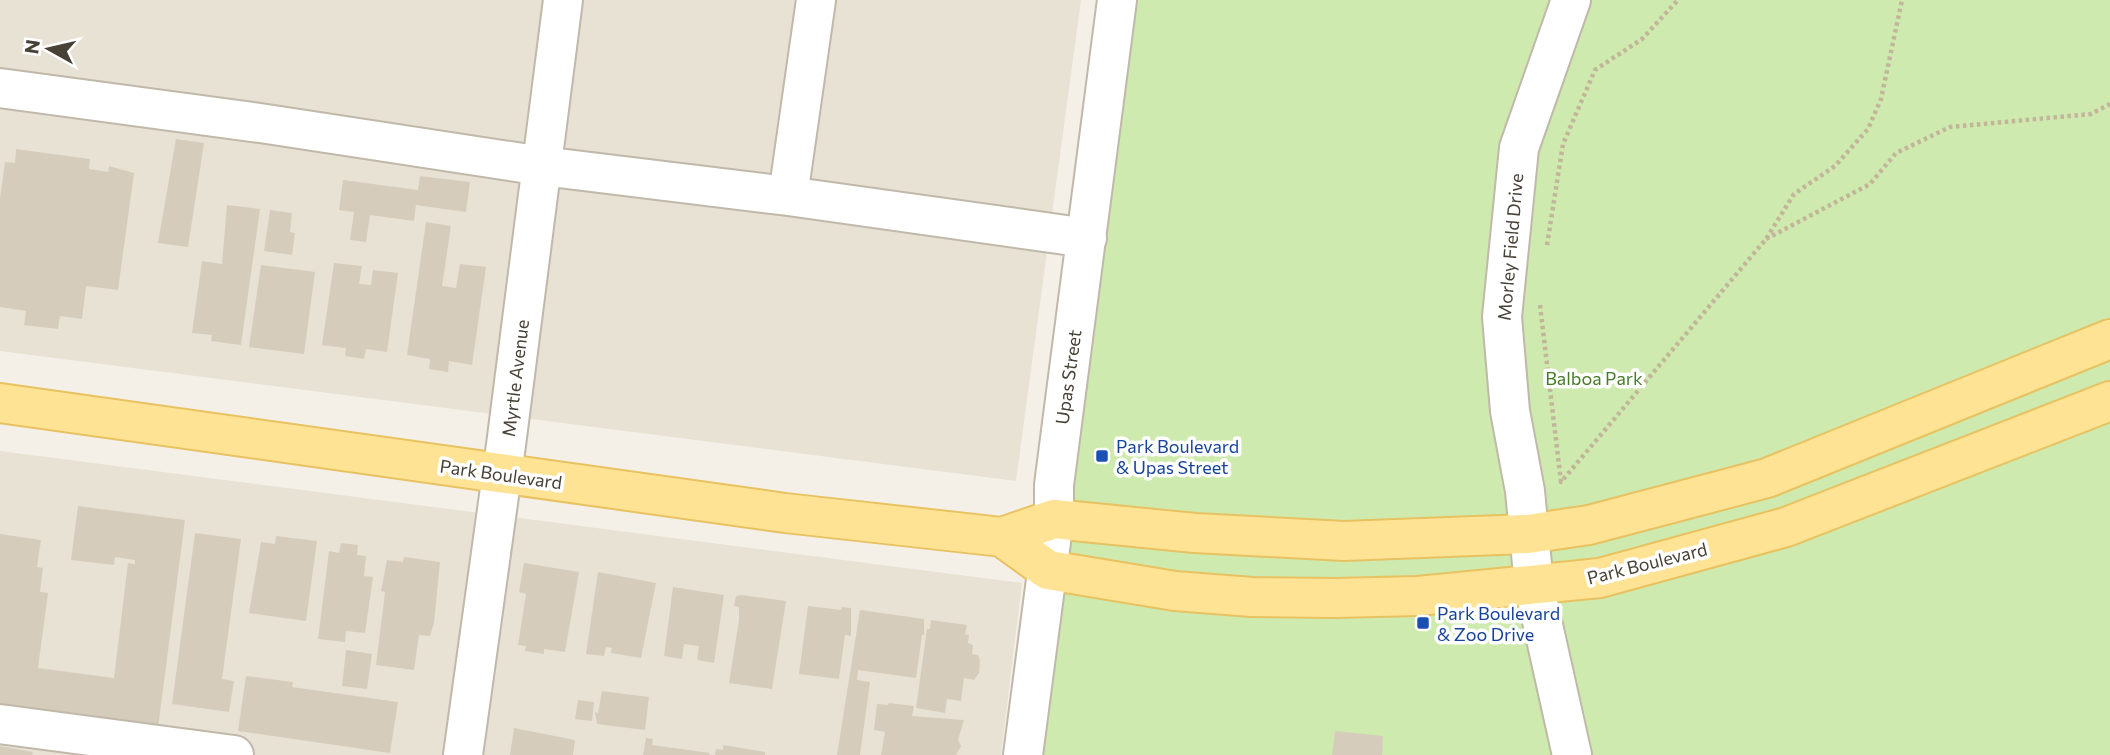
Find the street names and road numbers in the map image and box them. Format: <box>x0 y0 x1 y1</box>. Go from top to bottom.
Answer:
street label: Morley Field Drive <box>1493 172 1527 322</box>
street label: Myrtle Avenue <box>497 318 533 438</box>
street label: Upas Street <box>1050 328 1086 426</box>
street label: Park Boulevard <box>439 455 563 493</box>
street label: Park Boulevard <box>1585 537 1709 589</box>

